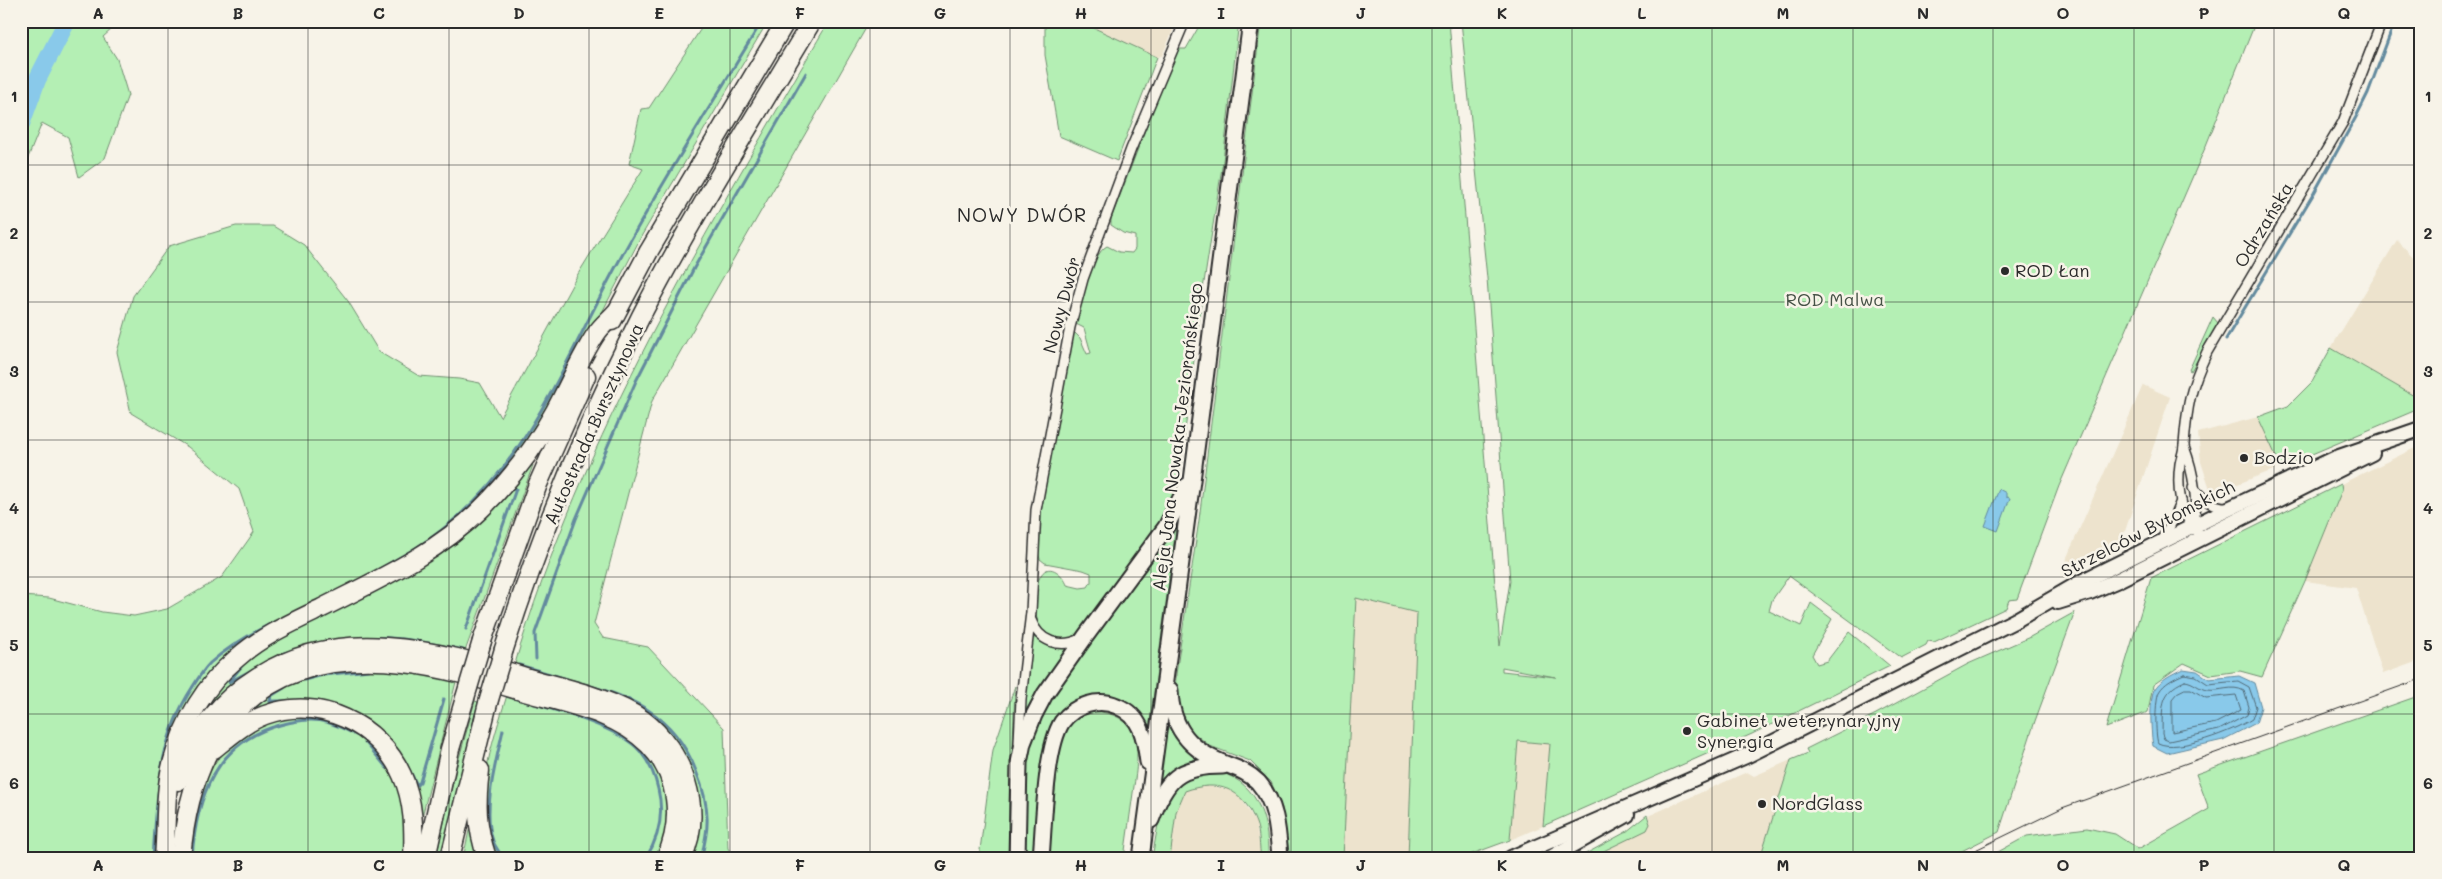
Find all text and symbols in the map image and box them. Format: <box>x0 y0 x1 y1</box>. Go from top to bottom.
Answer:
text: A <box>92 2 104 23</box>
text: B <box>233 2 243 23</box>
text: C <box>373 2 385 23</box>
text: D <box>513 2 525 23</box>
text: E <box>654 2 664 23</box>
text: F <box>795 2 805 23</box>
text: G <box>934 2 946 23</box>
text: H <box>1075 2 1087 23</box>
text: I <box>1217 2 1225 23</box>
text: J <box>1356 2 1366 23</box>
text: K <box>1497 2 1507 23</box>
text: L <box>1637 2 1647 23</box>
text: M <box>1777 2 1789 23</box>
text: N <box>1917 2 1929 23</box>
text: O <box>2057 2 2070 23</box>
text: P <box>2199 2 2210 23</box>
text: Q <box>2338 2 2351 23</box>
text: 1 <box>10 85 18 106</box>
text: 1 <box>2424 85 2432 106</box>
street label: Odrzańska <box>2228 177 2298 272</box>
district label: NOWY DWÓR <box>957 202 1087 227</box>
text: 2 <box>10 222 19 243</box>
text: 2 <box>2424 222 2433 243</box>
street label: Nowy Dwór <box>1037 254 1085 356</box>
place label: ROD Łan <box>2015 258 2090 282</box>
marker: ROD Łan <box>1999 265 2011 277</box>
street label: Aleja Jana Nowaka-Jeziorańskiego <box>1146 281 1208 592</box>
park label: ROD Malwa <box>1785 287 1885 311</box>
street label: Autostrada Bursztynowa <box>538 319 648 528</box>
text: 3 <box>9 360 19 381</box>
text: 3 <box>2423 360 2433 381</box>
place label: Bodzio <box>2254 445 2314 469</box>
marker: Bodzio <box>2238 452 2250 464</box>
street label: Strzelców Bytomskich <box>2057 474 2238 582</box>
text: 4 <box>9 497 19 518</box>
text: 4 <box>2423 497 2433 518</box>
text: 5 <box>9 634 19 655</box>
text: 5 <box>2423 634 2433 655</box>
place label: Gabinet weterynaryjny Synergia <box>1697 708 1901 753</box>
marker: Gabinet weterynaryjny Synergia <box>1681 725 1693 737</box>
text: 6 <box>9 772 19 793</box>
text: 6 <box>2423 772 2433 793</box>
place label: NordGlass <box>1772 791 1863 815</box>
marker: NordGlass <box>1756 798 1768 810</box>
text: A <box>92 854 104 875</box>
text: B <box>233 854 243 875</box>
text: C <box>373 854 385 875</box>
text: D <box>513 854 525 875</box>
text: E <box>654 854 664 875</box>
text: F <box>795 854 805 875</box>
text: G <box>934 854 946 875</box>
text: H <box>1075 854 1087 875</box>
text: I <box>1217 854 1225 875</box>
text: J <box>1356 854 1366 875</box>
text: K <box>1497 854 1507 875</box>
text: L <box>1637 854 1647 875</box>
text: M <box>1777 854 1789 875</box>
text: N <box>1917 854 1929 875</box>
text: O <box>2057 854 2070 875</box>
text: P <box>2199 854 2210 875</box>
text: Q <box>2338 854 2351 875</box>

